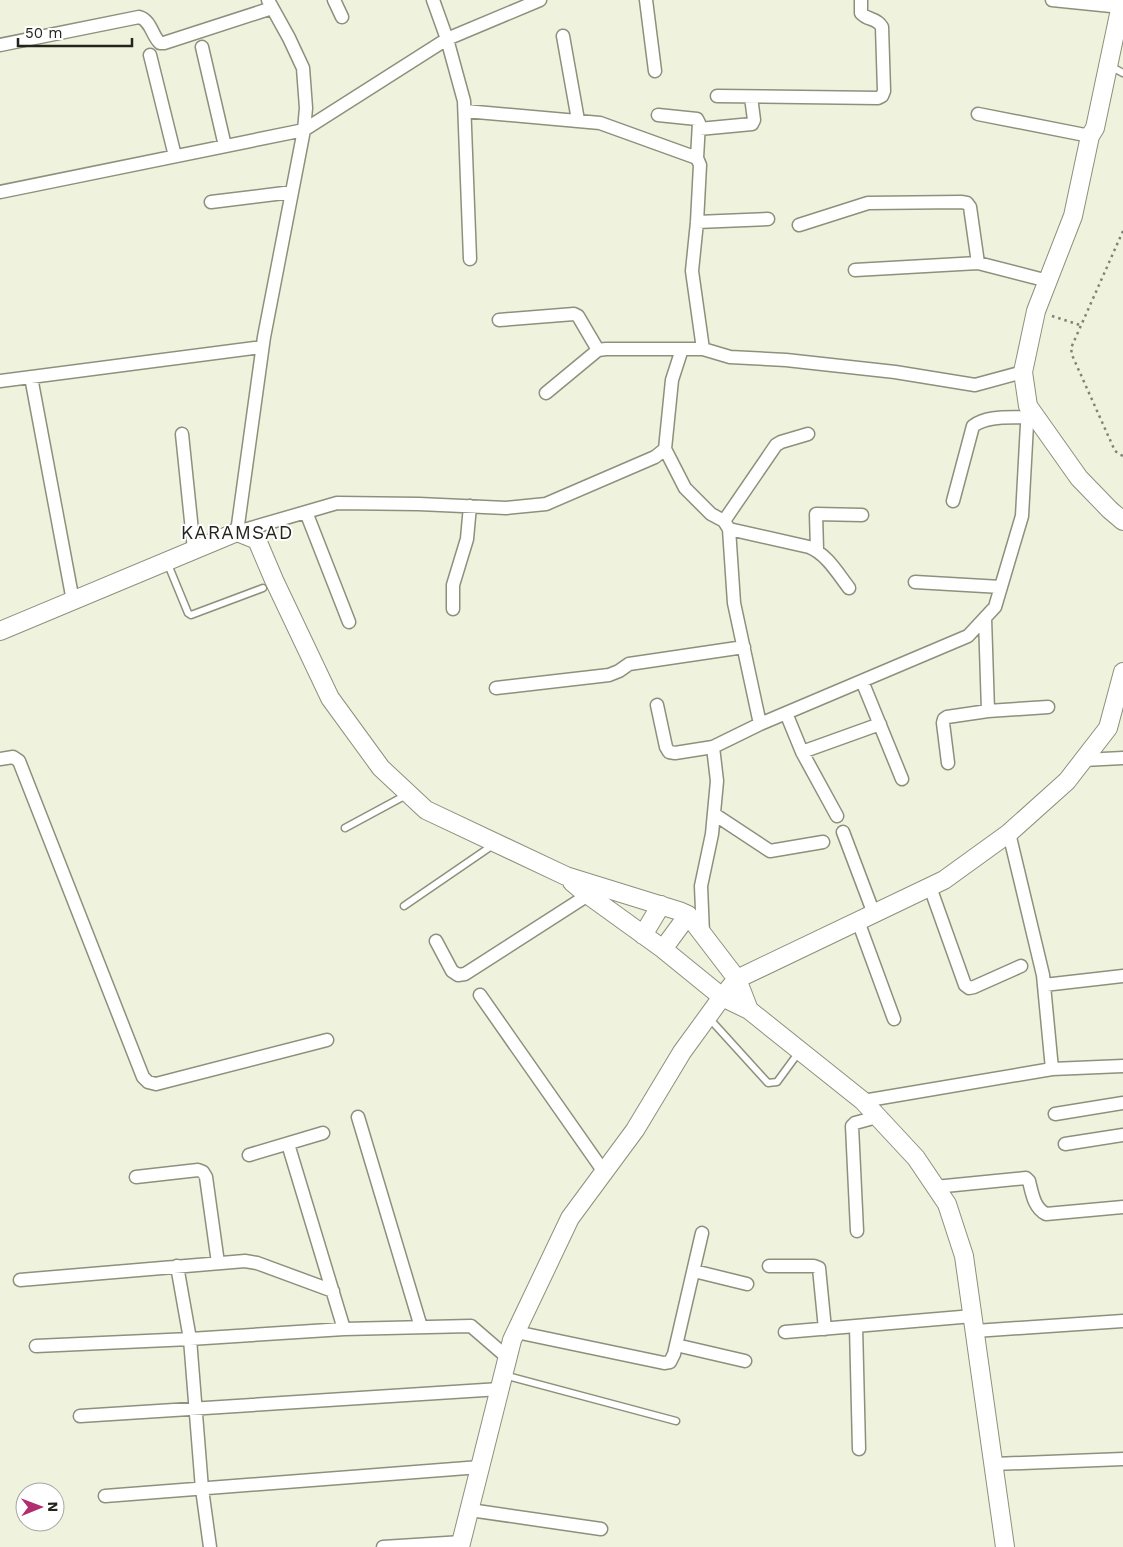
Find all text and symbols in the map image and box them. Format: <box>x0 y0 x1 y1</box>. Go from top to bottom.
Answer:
scale bar <box>18 15 131 47</box>
text: 50 m <box>25 24 62 42</box>
district label: KARAMSAD <box>181 521 293 544</box>
north arrow <box>15 1482 65 1532</box>
text: N <box>45 1501 61 1512</box>

